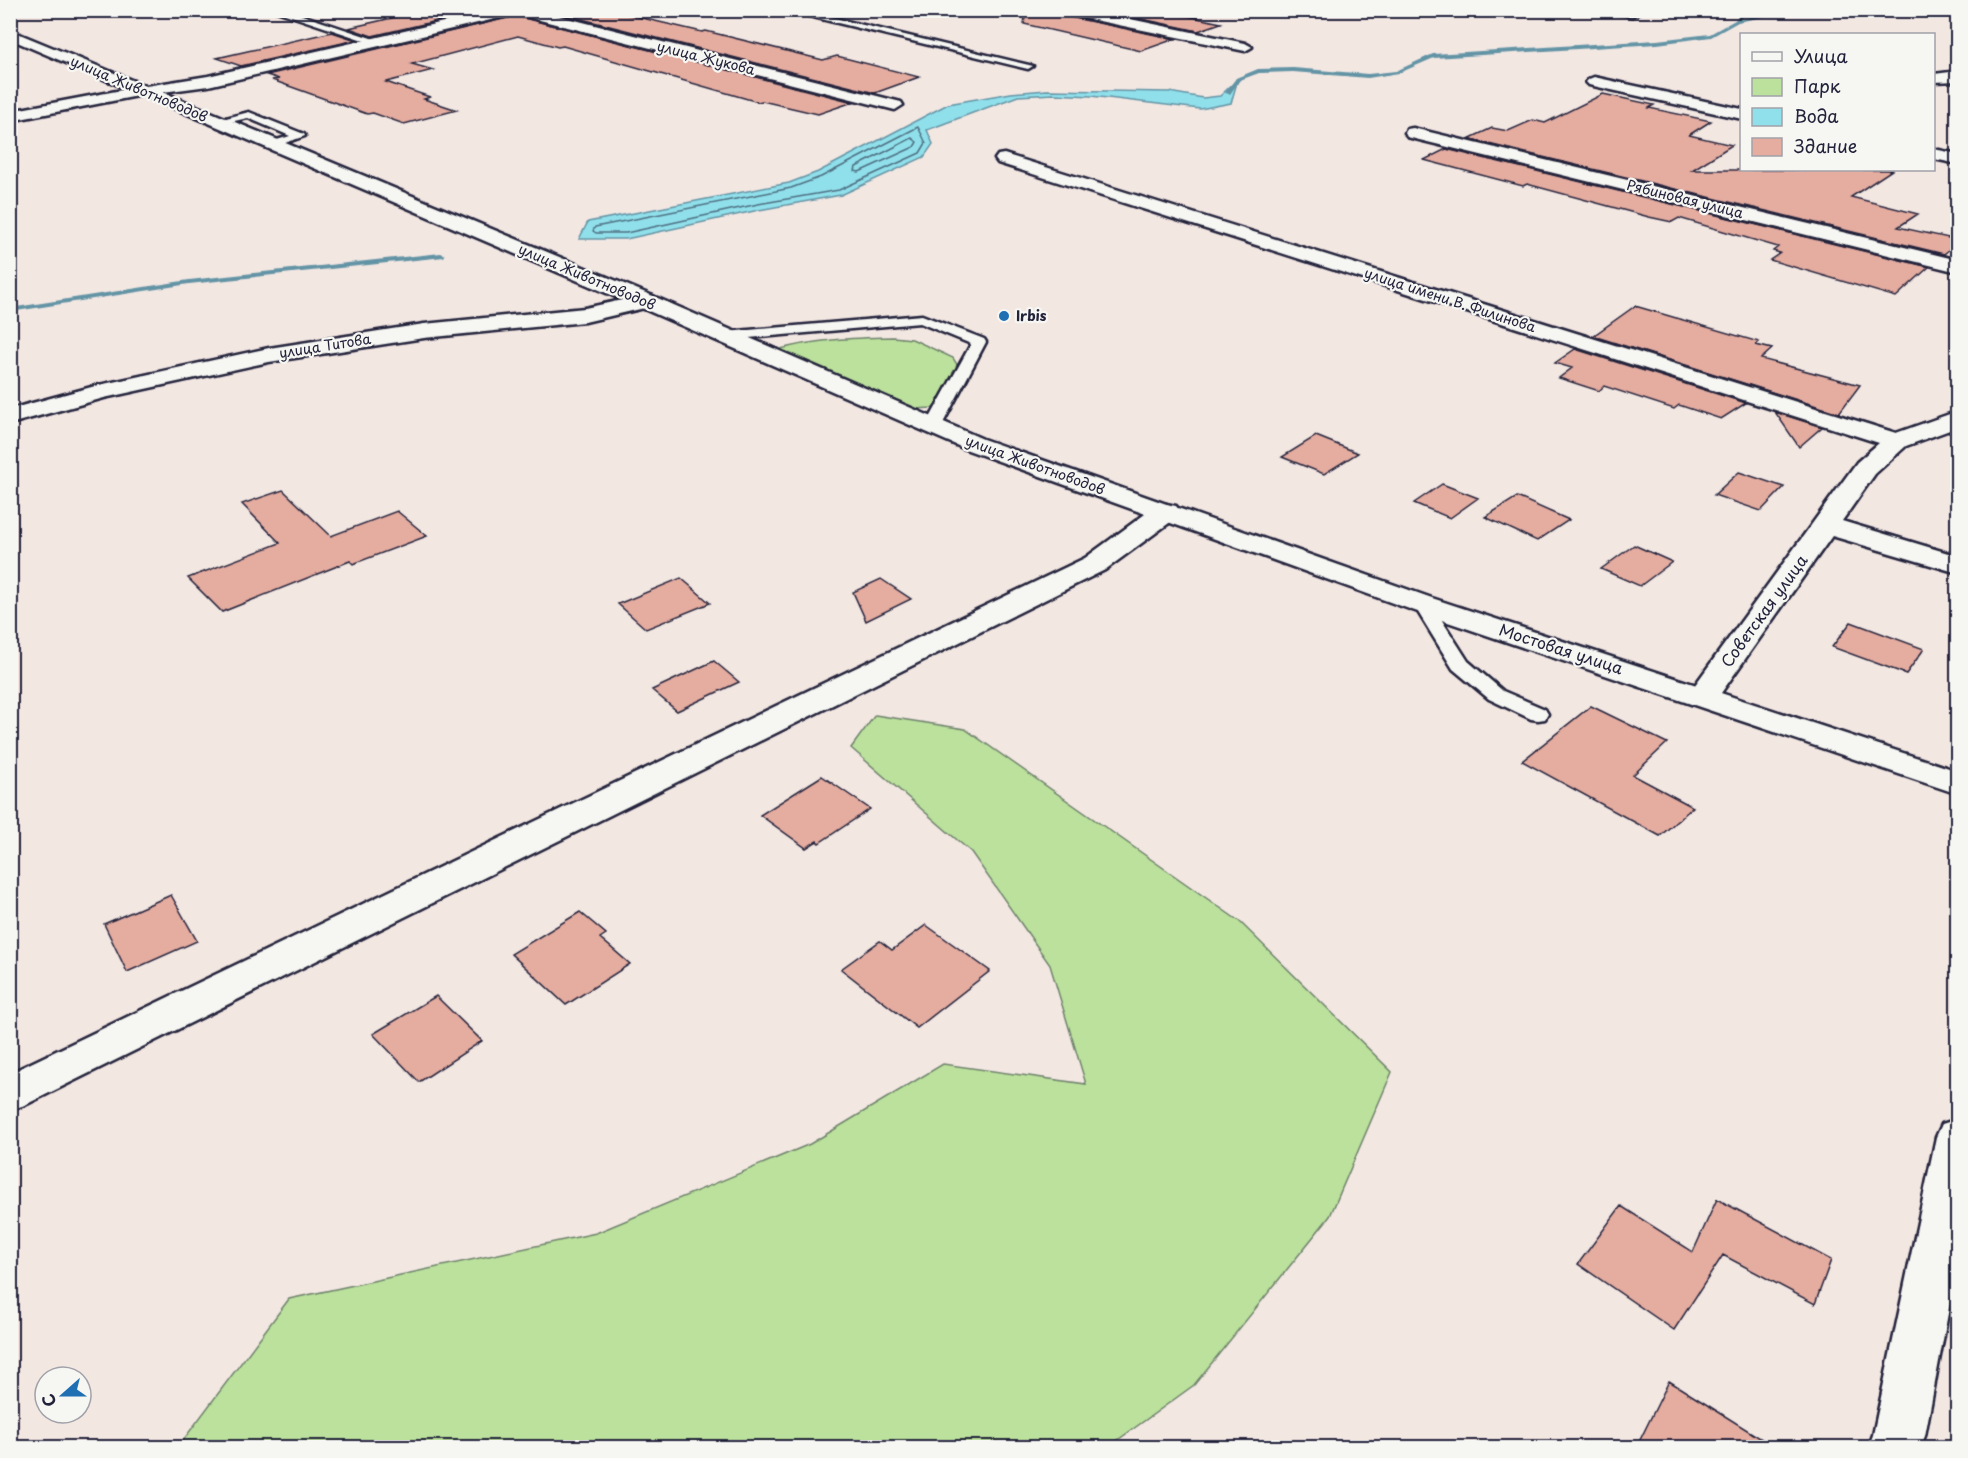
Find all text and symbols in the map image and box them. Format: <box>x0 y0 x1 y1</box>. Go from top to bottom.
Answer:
legend <box>1740 33 1935 171</box>
street label: улица Жукова <box>655 35 758 80</box>
text: Улица <box>1794 42 1848 69</box>
street label: улица Животноводов <box>67 50 211 127</box>
text: Парк <box>1794 72 1841 99</box>
text: Вода <box>1794 102 1839 129</box>
text: Здание <box>1794 132 1857 159</box>
street label: Рябиновая улица <box>1625 174 1746 223</box>
street label: улица Животноводов <box>515 238 659 315</box>
street label: улица имени В. Филинова <box>1362 262 1539 337</box>
place label: Irbis <box>1016 305 1047 326</box>
marker: Irbis <box>997 309 1011 323</box>
street label: улица Титова <box>277 328 373 363</box>
street label: улица Животноводов <box>962 429 1108 500</box>
street label: Советская улица <box>1714 549 1812 672</box>
street label: Мостовая улица <box>1496 617 1626 679</box>
north arrow <box>33 1365 93 1425</box>
text: С <box>35 1391 61 1411</box>

